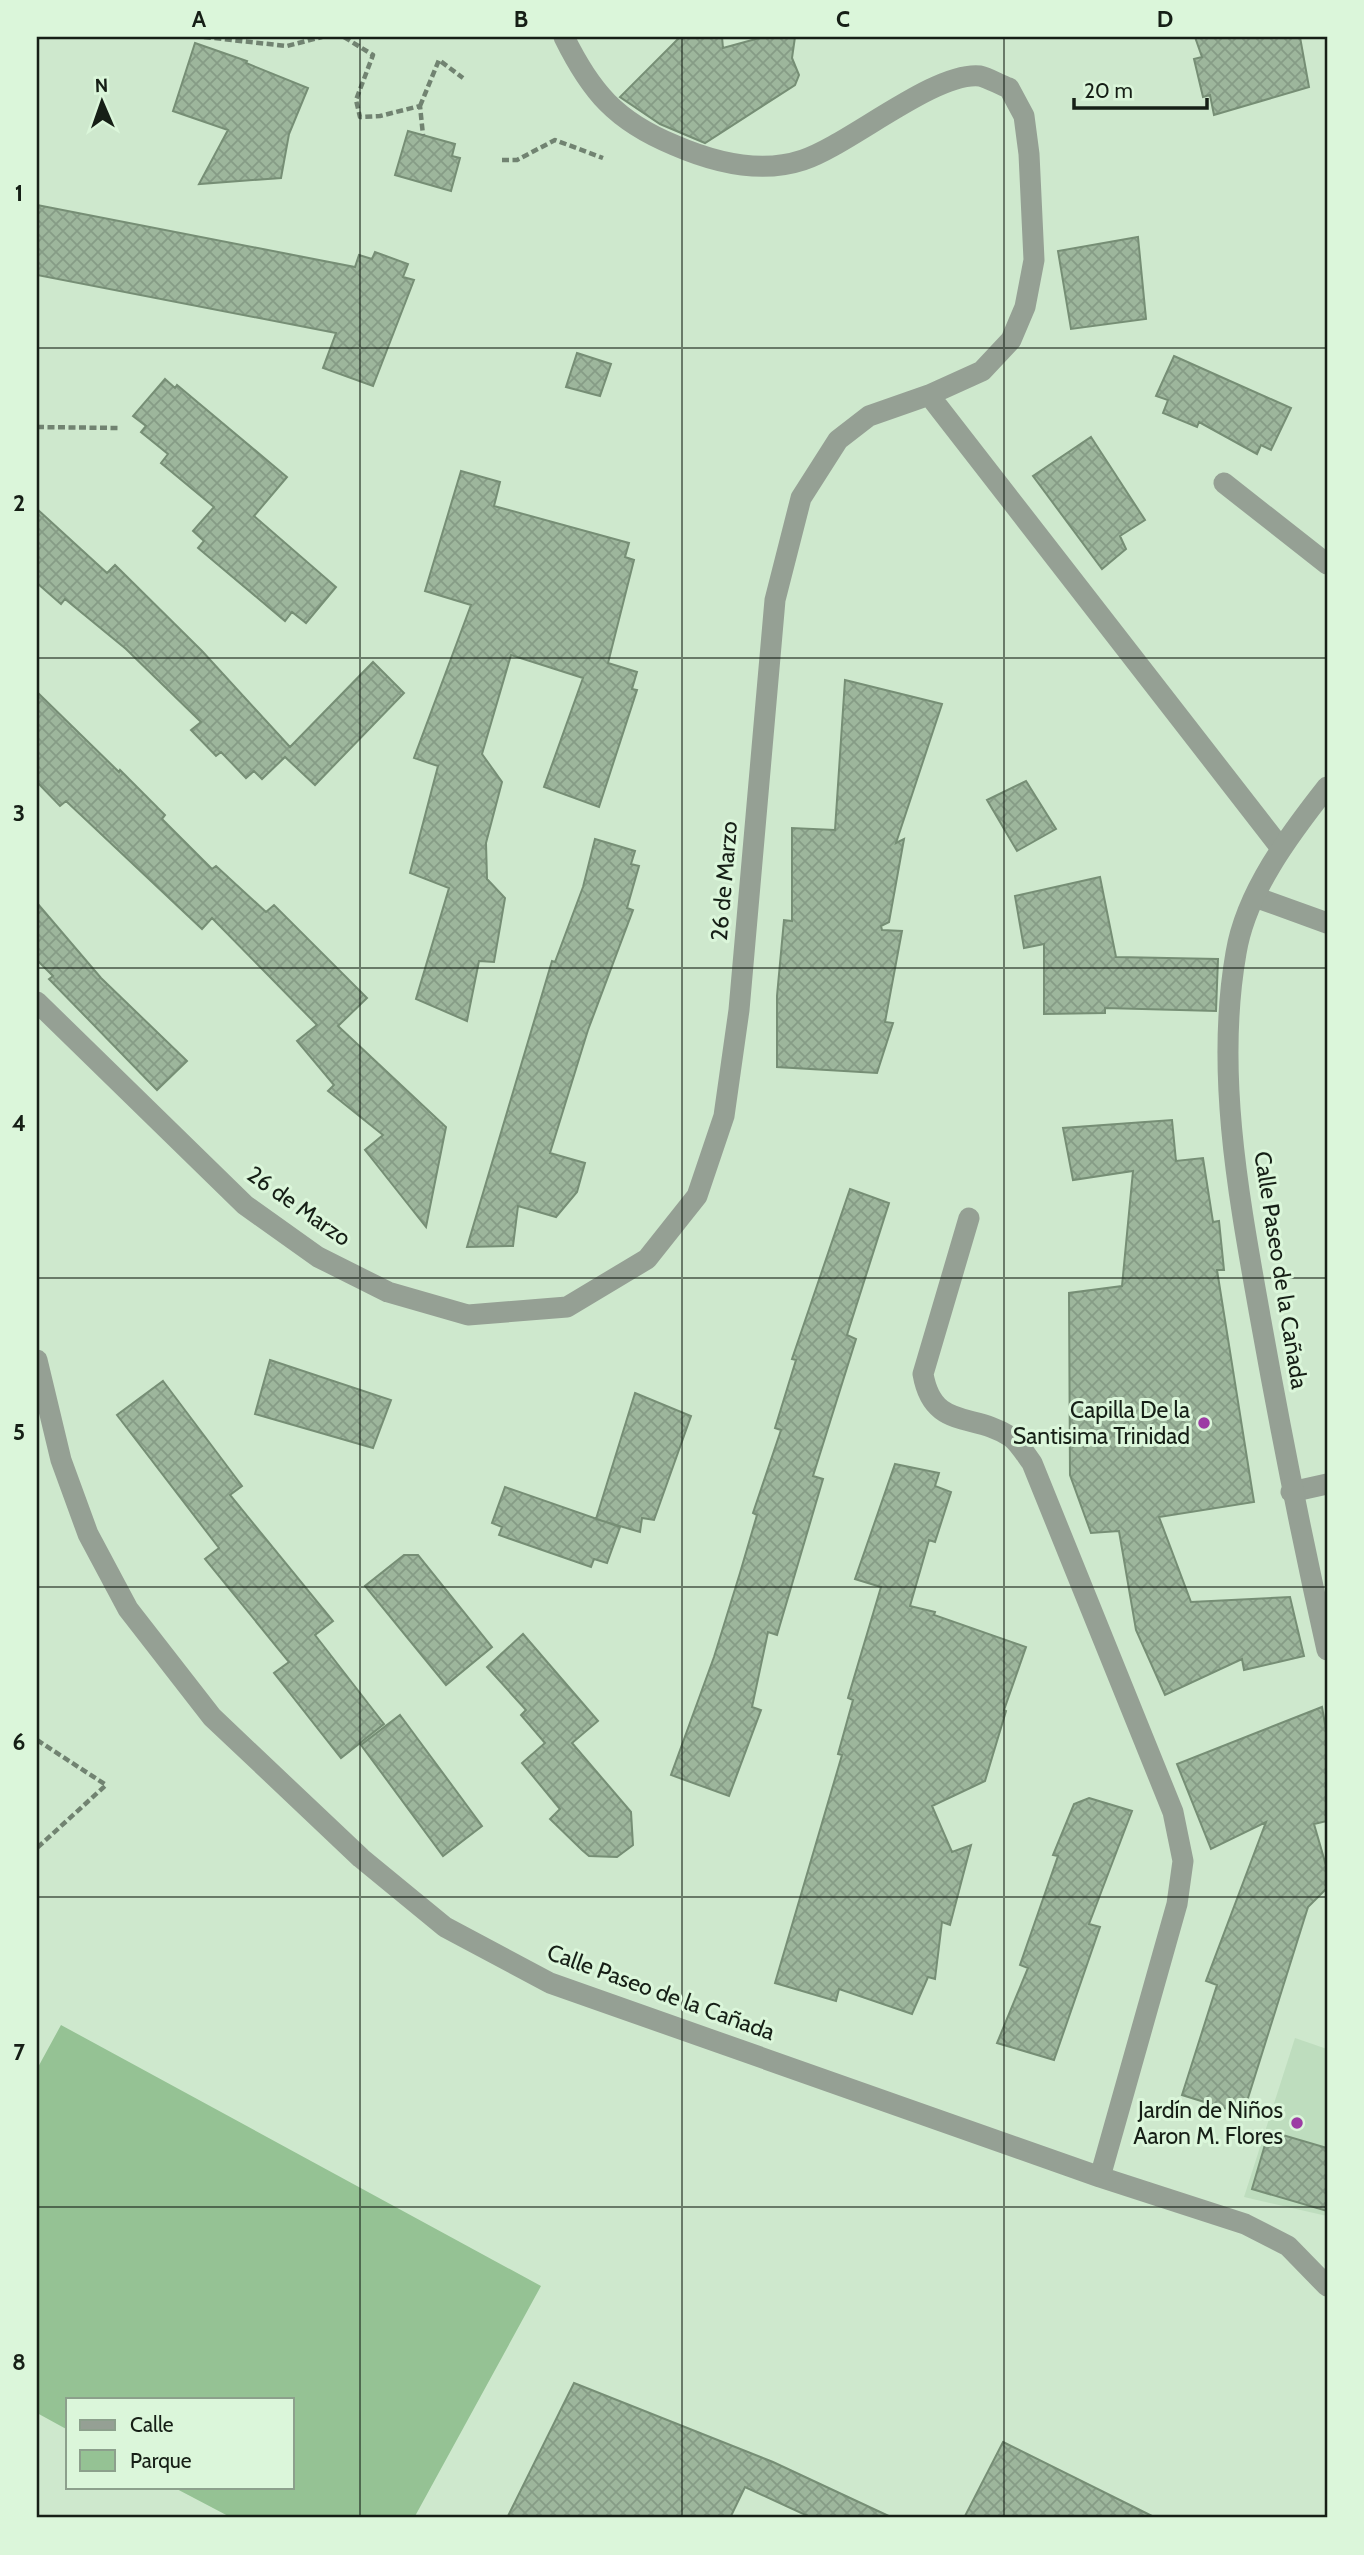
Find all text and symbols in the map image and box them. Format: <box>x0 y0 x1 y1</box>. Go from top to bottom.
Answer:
text: A <box>192 5 207 33</box>
text: B <box>514 5 528 33</box>
text: C <box>836 5 850 33</box>
text: D <box>1157 5 1173 33</box>
north arrow <box>66 66 136 136</box>
scale bar <box>1074 66 1206 110</box>
text: N <box>94 74 109 97</box>
text: 20 m <box>1084 78 1133 103</box>
text: 1 <box>15 179 23 207</box>
text: 2 <box>13 489 25 517</box>
text: 3 <box>13 799 25 827</box>
street label: 26 de Marzo <box>705 820 743 942</box>
text: 4 <box>12 1109 26 1137</box>
street label: Calle Paseo de la Cañada <box>1248 1149 1314 1391</box>
street label: 26 de Marzo <box>242 1160 356 1252</box>
place label: Capilla De la Santisima Trinidad <box>1013 1396 1190 1450</box>
marker: Capilla De la Santisima Trinidad <box>1196 1415 1212 1431</box>
text: 5 <box>13 1418 25 1446</box>
text: 6 <box>13 1728 25 1756</box>
street label: Calle Paseo de la Cañada <box>543 1938 779 2046</box>
text: 7 <box>13 2038 25 2066</box>
place label: Jardín de Niños Aaron M. Flores <box>1133 2096 1283 2150</box>
marker: Jardín de Niños Aaron M. Flores <box>1289 2115 1305 2131</box>
text: 8 <box>12 2348 26 2376</box>
legend <box>66 2398 294 2488</box>
text: Calle <box>130 2412 174 2437</box>
text: Parque <box>130 2448 192 2473</box>

